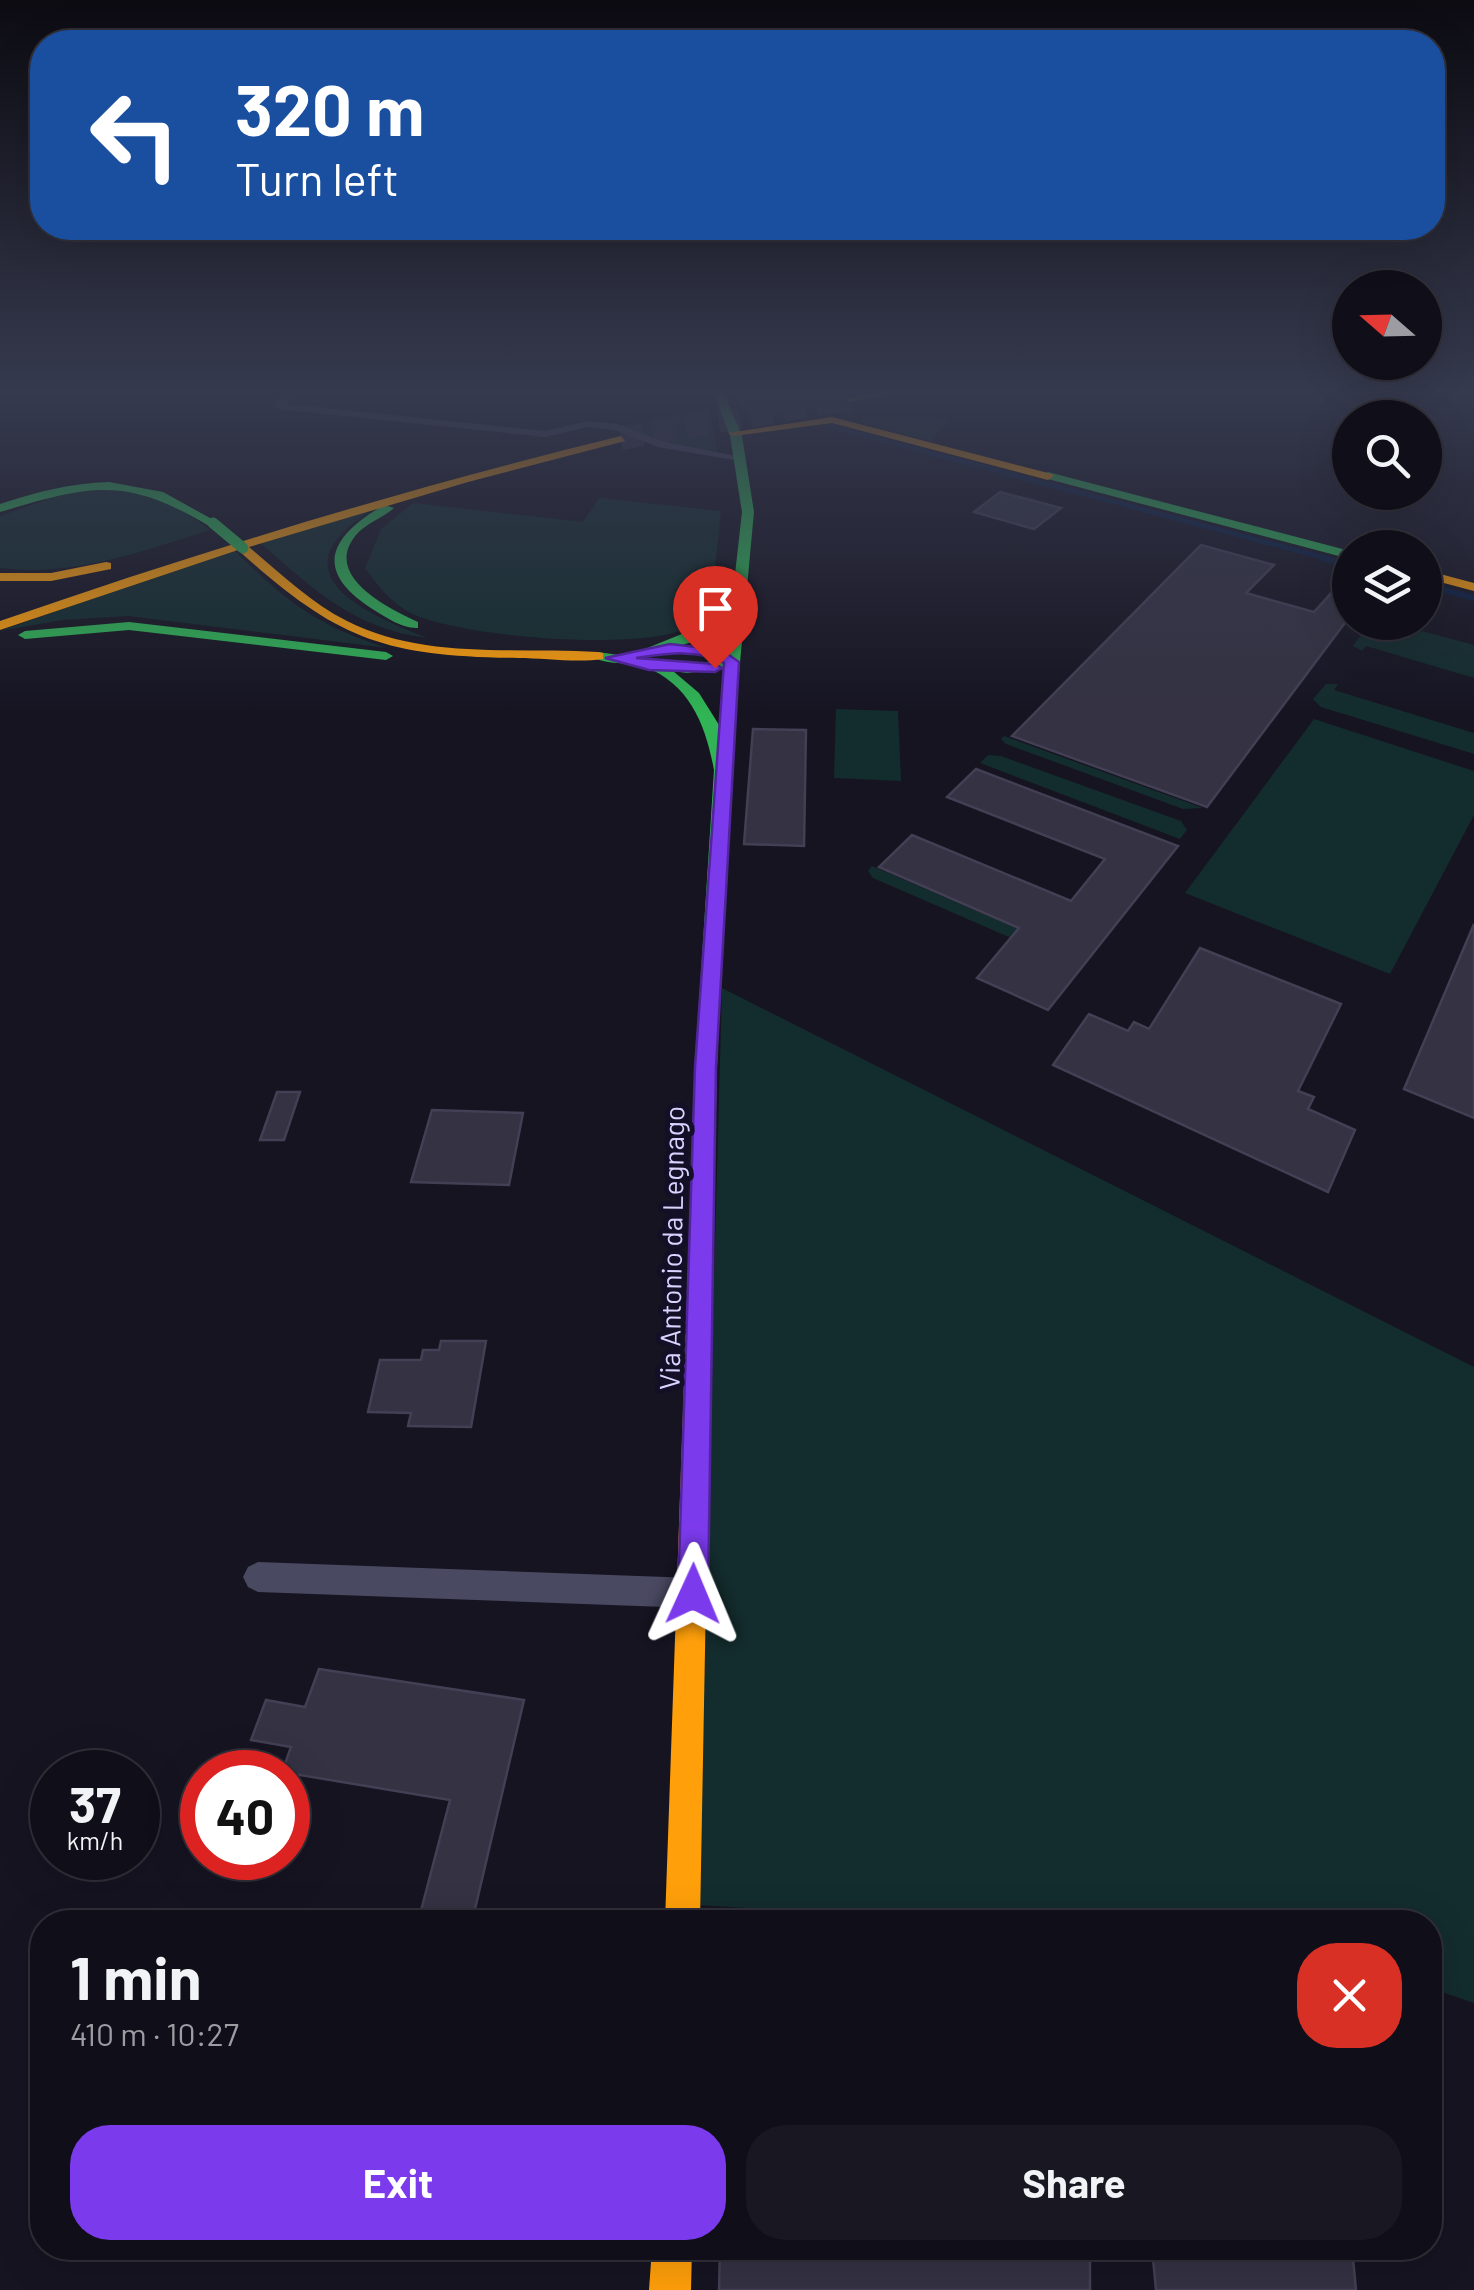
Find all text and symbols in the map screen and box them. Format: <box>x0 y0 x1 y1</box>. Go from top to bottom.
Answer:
text: 320 m <box>235 66 424 150</box>
icon: left <box>70 70 200 200</box>
text: Turn left <box>235 151 399 205</box>
north arrow <box>1332 270 1442 380</box>
map controls <box>1332 270 1442 640</box>
button: search <box>1332 400 1442 510</box>
button: layers <box>1332 530 1442 640</box>
pin <box>673 566 758 669</box>
icon: arrive <box>688 581 743 636</box>
street label: Via Antonio da Legnago <box>652 1106 690 1390</box>
position arrow <box>641 1542 745 1646</box>
speed limit sign: 40 <box>180 1750 310 1880</box>
text: 37 <box>69 1773 121 1833</box>
text: km/h <box>67 1825 123 1855</box>
text: 1 min <box>70 1940 201 2012</box>
button: close <box>1297 1943 1402 2048</box>
text: 410 m · 10:27 <box>70 2014 239 2052</box>
button: Exit <box>70 2125 726 2240</box>
button: Share <box>746 2125 1402 2240</box>

